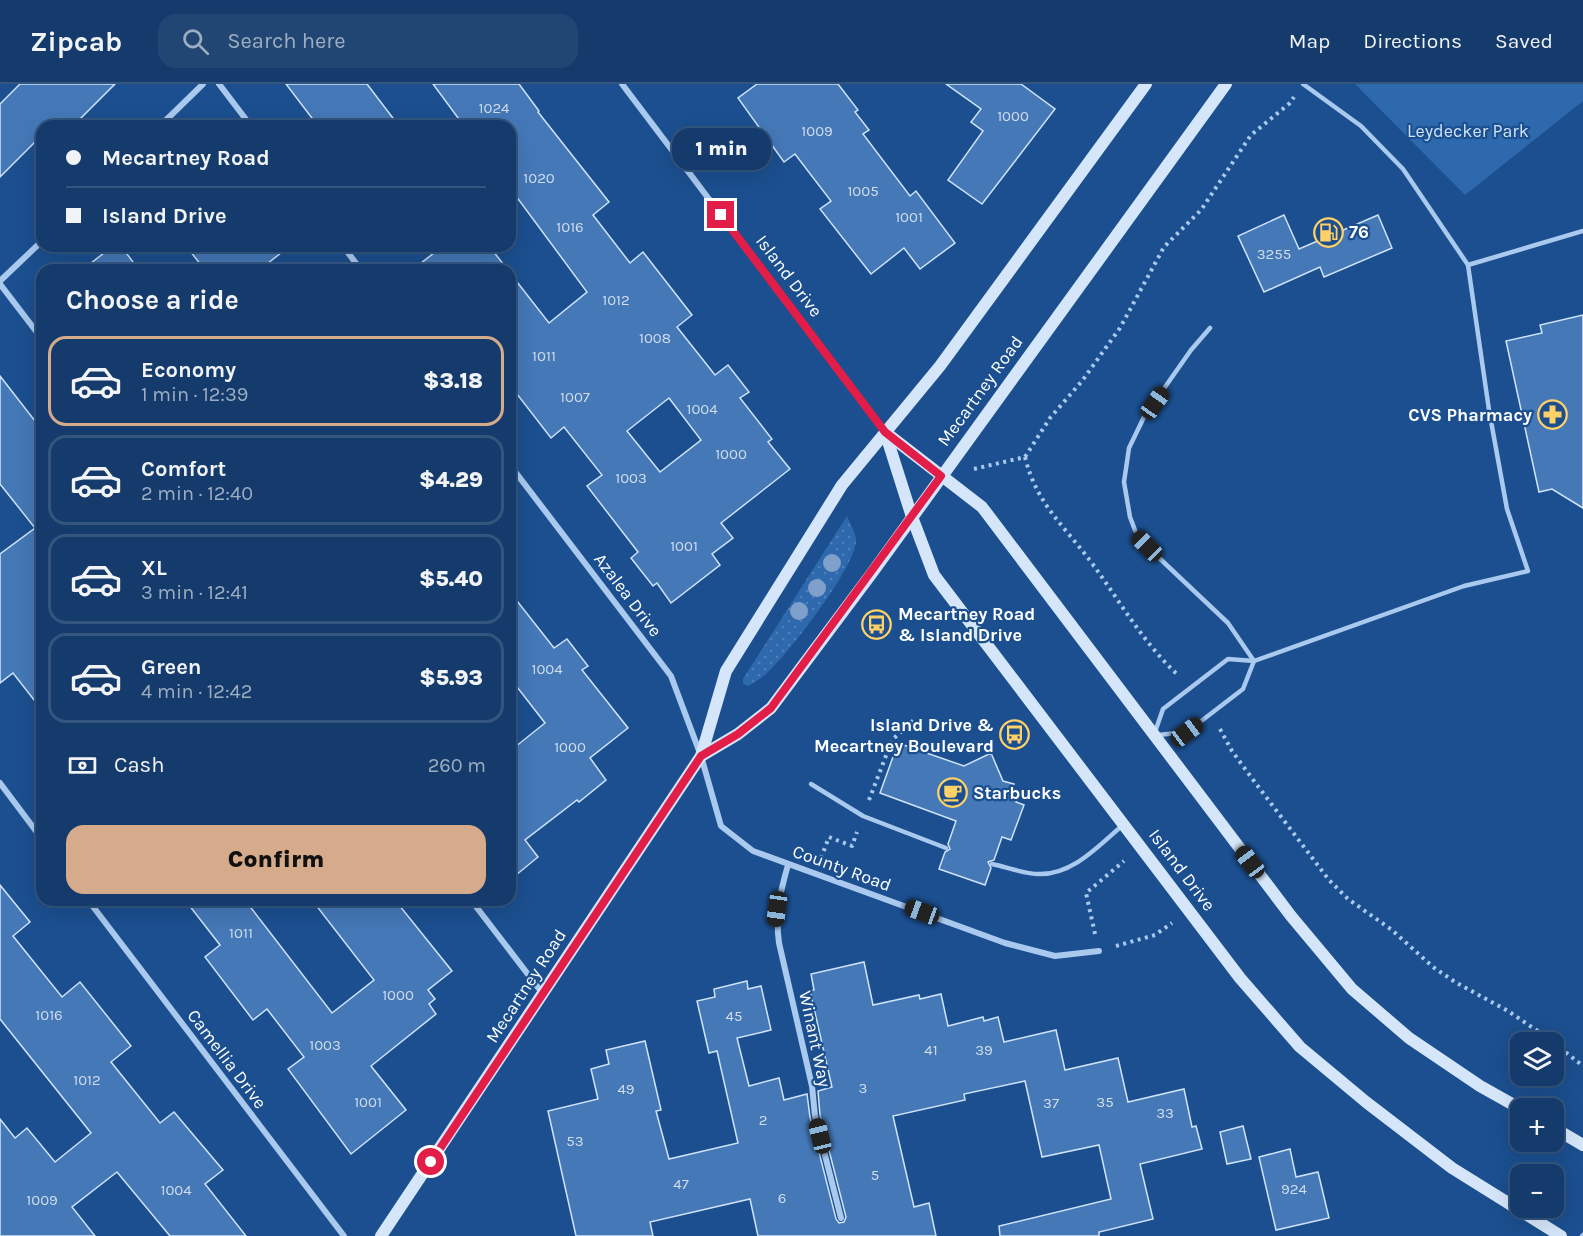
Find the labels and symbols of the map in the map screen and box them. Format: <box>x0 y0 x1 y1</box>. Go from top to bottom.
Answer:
house number: 1024 <box>479 99 510 117</box>
house number: 1000 <box>997 107 1029 125</box>
park label: Leydecker Park <box>1407 120 1529 142</box>
house number: 1009 <box>801 122 833 140</box>
callout: 1 min <box>672 128 771 170</box>
house number: 1020 <box>523 169 555 187</box>
house number: 1005 <box>847 182 879 200</box>
route end <box>707 201 734 228</box>
house number: 1001 <box>895 208 923 226</box>
fuel station icon: 76 <box>1312 216 1344 248</box>
house number: 1016 <box>556 218 584 236</box>
place label: 76 <box>1349 221 1369 243</box>
street label: Island Drive <box>751 231 827 321</box>
house number: 3255 <box>1257 245 1291 263</box>
house number: 1012 <box>602 291 630 309</box>
house number: 1008 <box>639 329 671 347</box>
street label: Mecartney Road <box>933 331 1027 451</box>
house number: 1011 <box>532 347 556 365</box>
car <box>1137 383 1173 423</box>
house number: 1007 <box>560 388 590 406</box>
pharmacy icon: CVS Pharmacy <box>1537 399 1569 431</box>
house number: 1004 <box>686 400 718 418</box>
place label: CVS Pharmacy <box>1408 404 1532 426</box>
house number: 1000 <box>715 445 747 463</box>
house number: 1003 <box>615 469 647 487</box>
car <box>1128 527 1166 565</box>
house number: 1001 <box>670 537 698 555</box>
street label: Azalea Drive <box>589 549 667 641</box>
place label: Mecartney Road & Island Drive <box>898 603 1035 646</box>
bus stop icon: Mecartney Road & Island Drive <box>861 608 893 640</box>
house number: 1004 <box>531 660 563 678</box>
place label: Island Drive & Mecartney Boulevard <box>814 714 994 757</box>
car <box>1167 714 1207 750</box>
bus stop icon: Island Drive & Mecartney Boulevard <box>999 719 1031 751</box>
house number: 1000 <box>554 738 586 756</box>
cafe icon: Starbucks <box>936 777 968 809</box>
place label: Starbucks <box>973 782 1061 804</box>
street label: Island Drive <box>1144 825 1220 915</box>
street label: County Road <box>790 840 894 896</box>
car <box>1232 842 1268 882</box>
car <box>766 890 788 928</box>
car <box>902 897 942 927</box>
house number: 1011 <box>229 924 253 942</box>
street label: Mecartney Road <box>481 925 571 1047</box>
house number: 1000 <box>382 986 414 1004</box>
street label: Winant Way <box>794 989 836 1090</box>
street label: Camellia Drive <box>182 1005 272 1113</box>
house number: 1016 <box>35 1006 63 1024</box>
house number: 45 <box>726 1007 742 1025</box>
house number: 1003 <box>309 1036 341 1054</box>
house number: 41 <box>924 1041 938 1059</box>
house number: 39 <box>975 1041 993 1059</box>
house number: 1012 <box>73 1071 101 1089</box>
house number: 3 <box>859 1079 867 1097</box>
house number: 49 <box>617 1080 635 1098</box>
house number: 1001 <box>354 1093 382 1111</box>
house number: 35 <box>1096 1093 1114 1111</box>
house number: 37 <box>1043 1094 1059 1112</box>
house number: 33 <box>1156 1104 1174 1122</box>
house number: 2 <box>759 1111 767 1129</box>
car <box>807 1116 833 1156</box>
house number: 53 <box>566 1132 584 1150</box>
route start <box>417 1148 444 1175</box>
house number: 5 <box>871 1166 879 1184</box>
house number: 47 <box>673 1175 689 1193</box>
house number: 924 <box>1281 1180 1308 1198</box>
house number: 1004 <box>160 1181 192 1199</box>
house number: 6 <box>778 1189 786 1207</box>
house number: 1009 <box>26 1191 58 1209</box>

